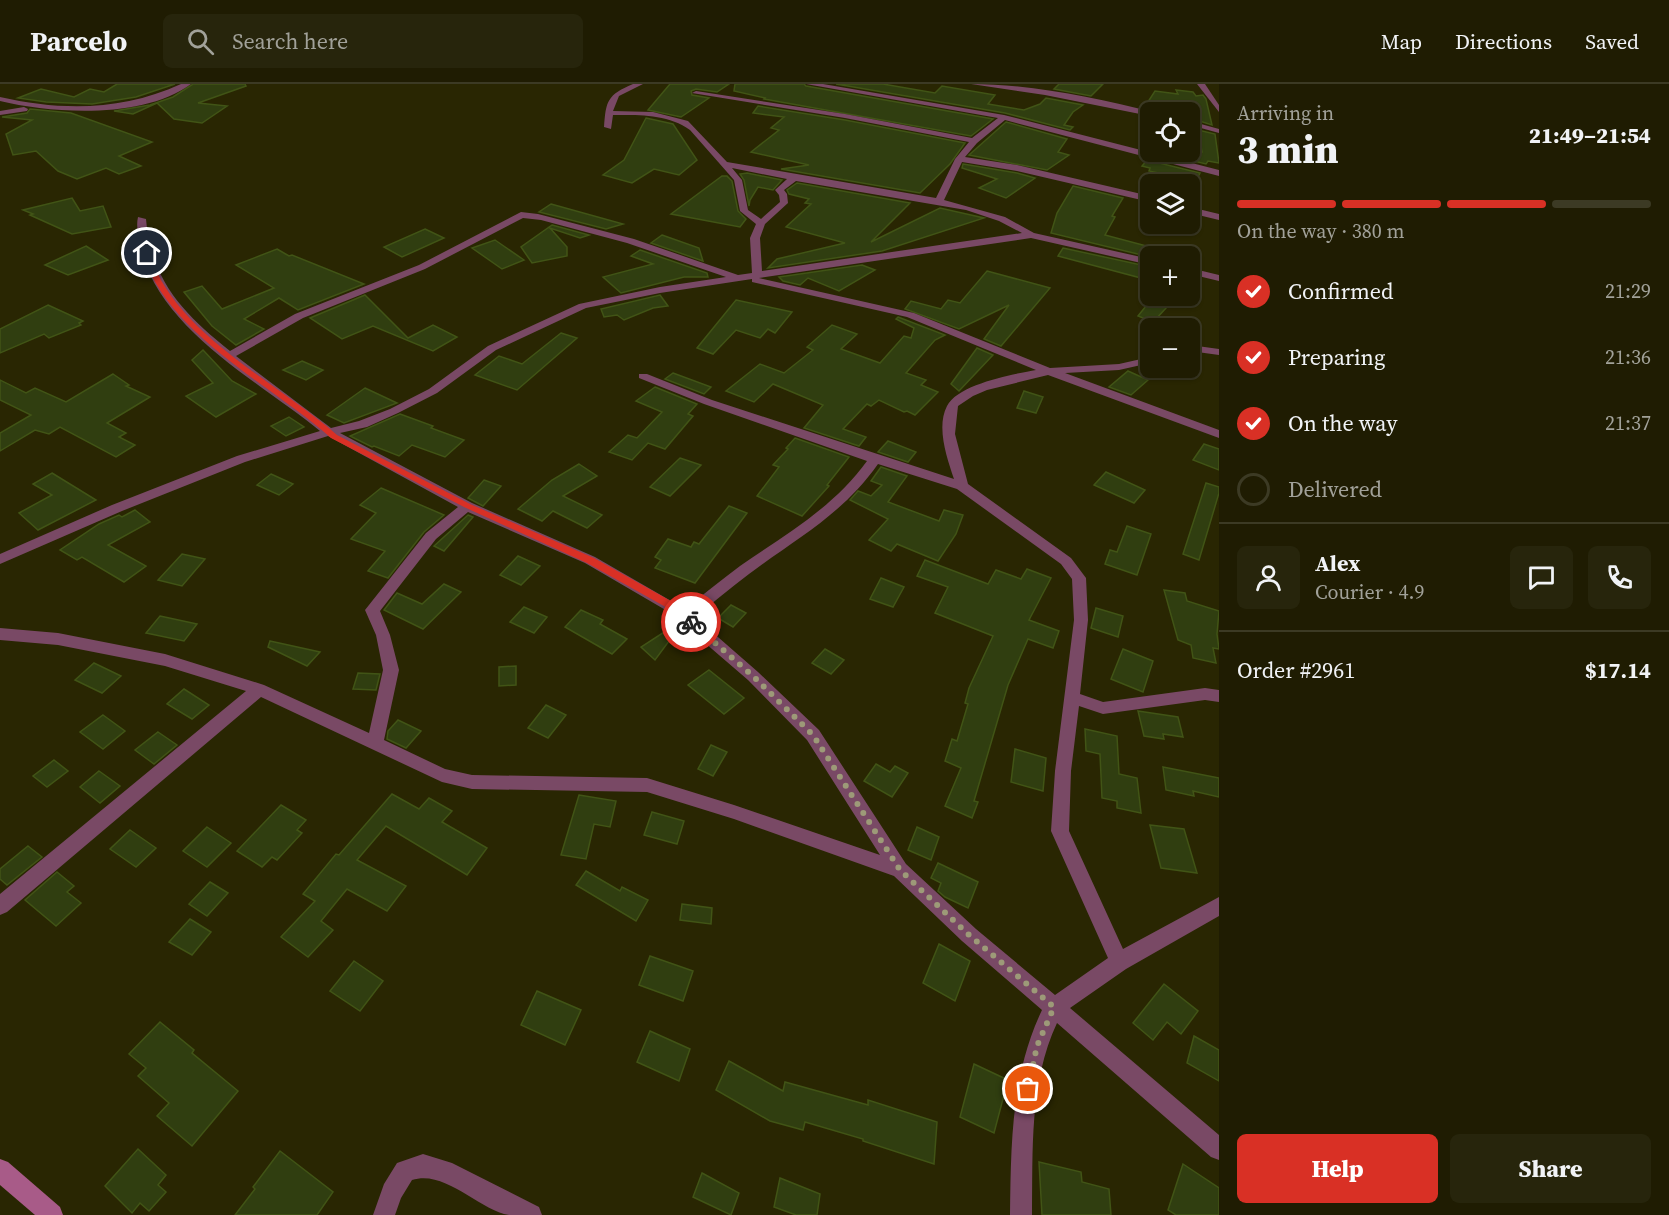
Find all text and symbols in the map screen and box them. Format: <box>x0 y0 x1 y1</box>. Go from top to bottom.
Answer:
search box <box>163 14 583 68</box>
text: Parcelo <box>30 22 127 60</box>
icon: search <box>184 25 217 58</box>
text: Search here <box>232 26 348 56</box>
text: Map <box>1381 27 1422 56</box>
text: Directions <box>1455 27 1552 56</box>
text: Saved <box>1585 27 1639 56</box>
text: Arriving in <box>1237 99 1334 127</box>
map controls <box>1140 102 1200 378</box>
button: locate <box>1140 102 1200 162</box>
text: 21:49–21:54 <box>1529 120 1651 150</box>
text: 3 min <box>1237 123 1339 176</box>
button: layers <box>1140 174 1200 234</box>
text: On the way · 380 m <box>1237 217 1404 245</box>
pin <box>121 227 172 278</box>
icon: home <box>130 236 163 269</box>
button: + <box>1140 246 1200 306</box>
icon: check <box>1237 275 1270 308</box>
text: Confirmed <box>1288 276 1393 306</box>
text: 21:29 <box>1605 277 1651 305</box>
button: − <box>1140 318 1200 378</box>
icon: check <box>1237 341 1270 374</box>
text: Preparing <box>1288 342 1385 372</box>
text: 21:36 <box>1605 343 1651 371</box>
icon: check <box>1237 407 1270 440</box>
text: On the way <box>1288 408 1397 438</box>
text: 21:37 <box>1605 409 1651 437</box>
text: Delivered <box>1288 474 1382 504</box>
button: person <box>1237 546 1300 609</box>
button: chat <box>1510 546 1573 609</box>
button: phone <box>1588 546 1651 609</box>
text: Alex <box>1315 548 1360 578</box>
text: Courier · 4.9 <box>1315 578 1424 606</box>
courier <box>661 592 721 652</box>
icon: bike <box>675 606 708 639</box>
text: Order #2961 <box>1237 655 1355 685</box>
text: $17.14 <box>1585 655 1651 685</box>
pin <box>1002 1063 1053 1114</box>
icon: bag <box>1011 1072 1044 1105</box>
button: Help <box>1237 1134 1438 1203</box>
button: Share <box>1450 1134 1651 1203</box>

